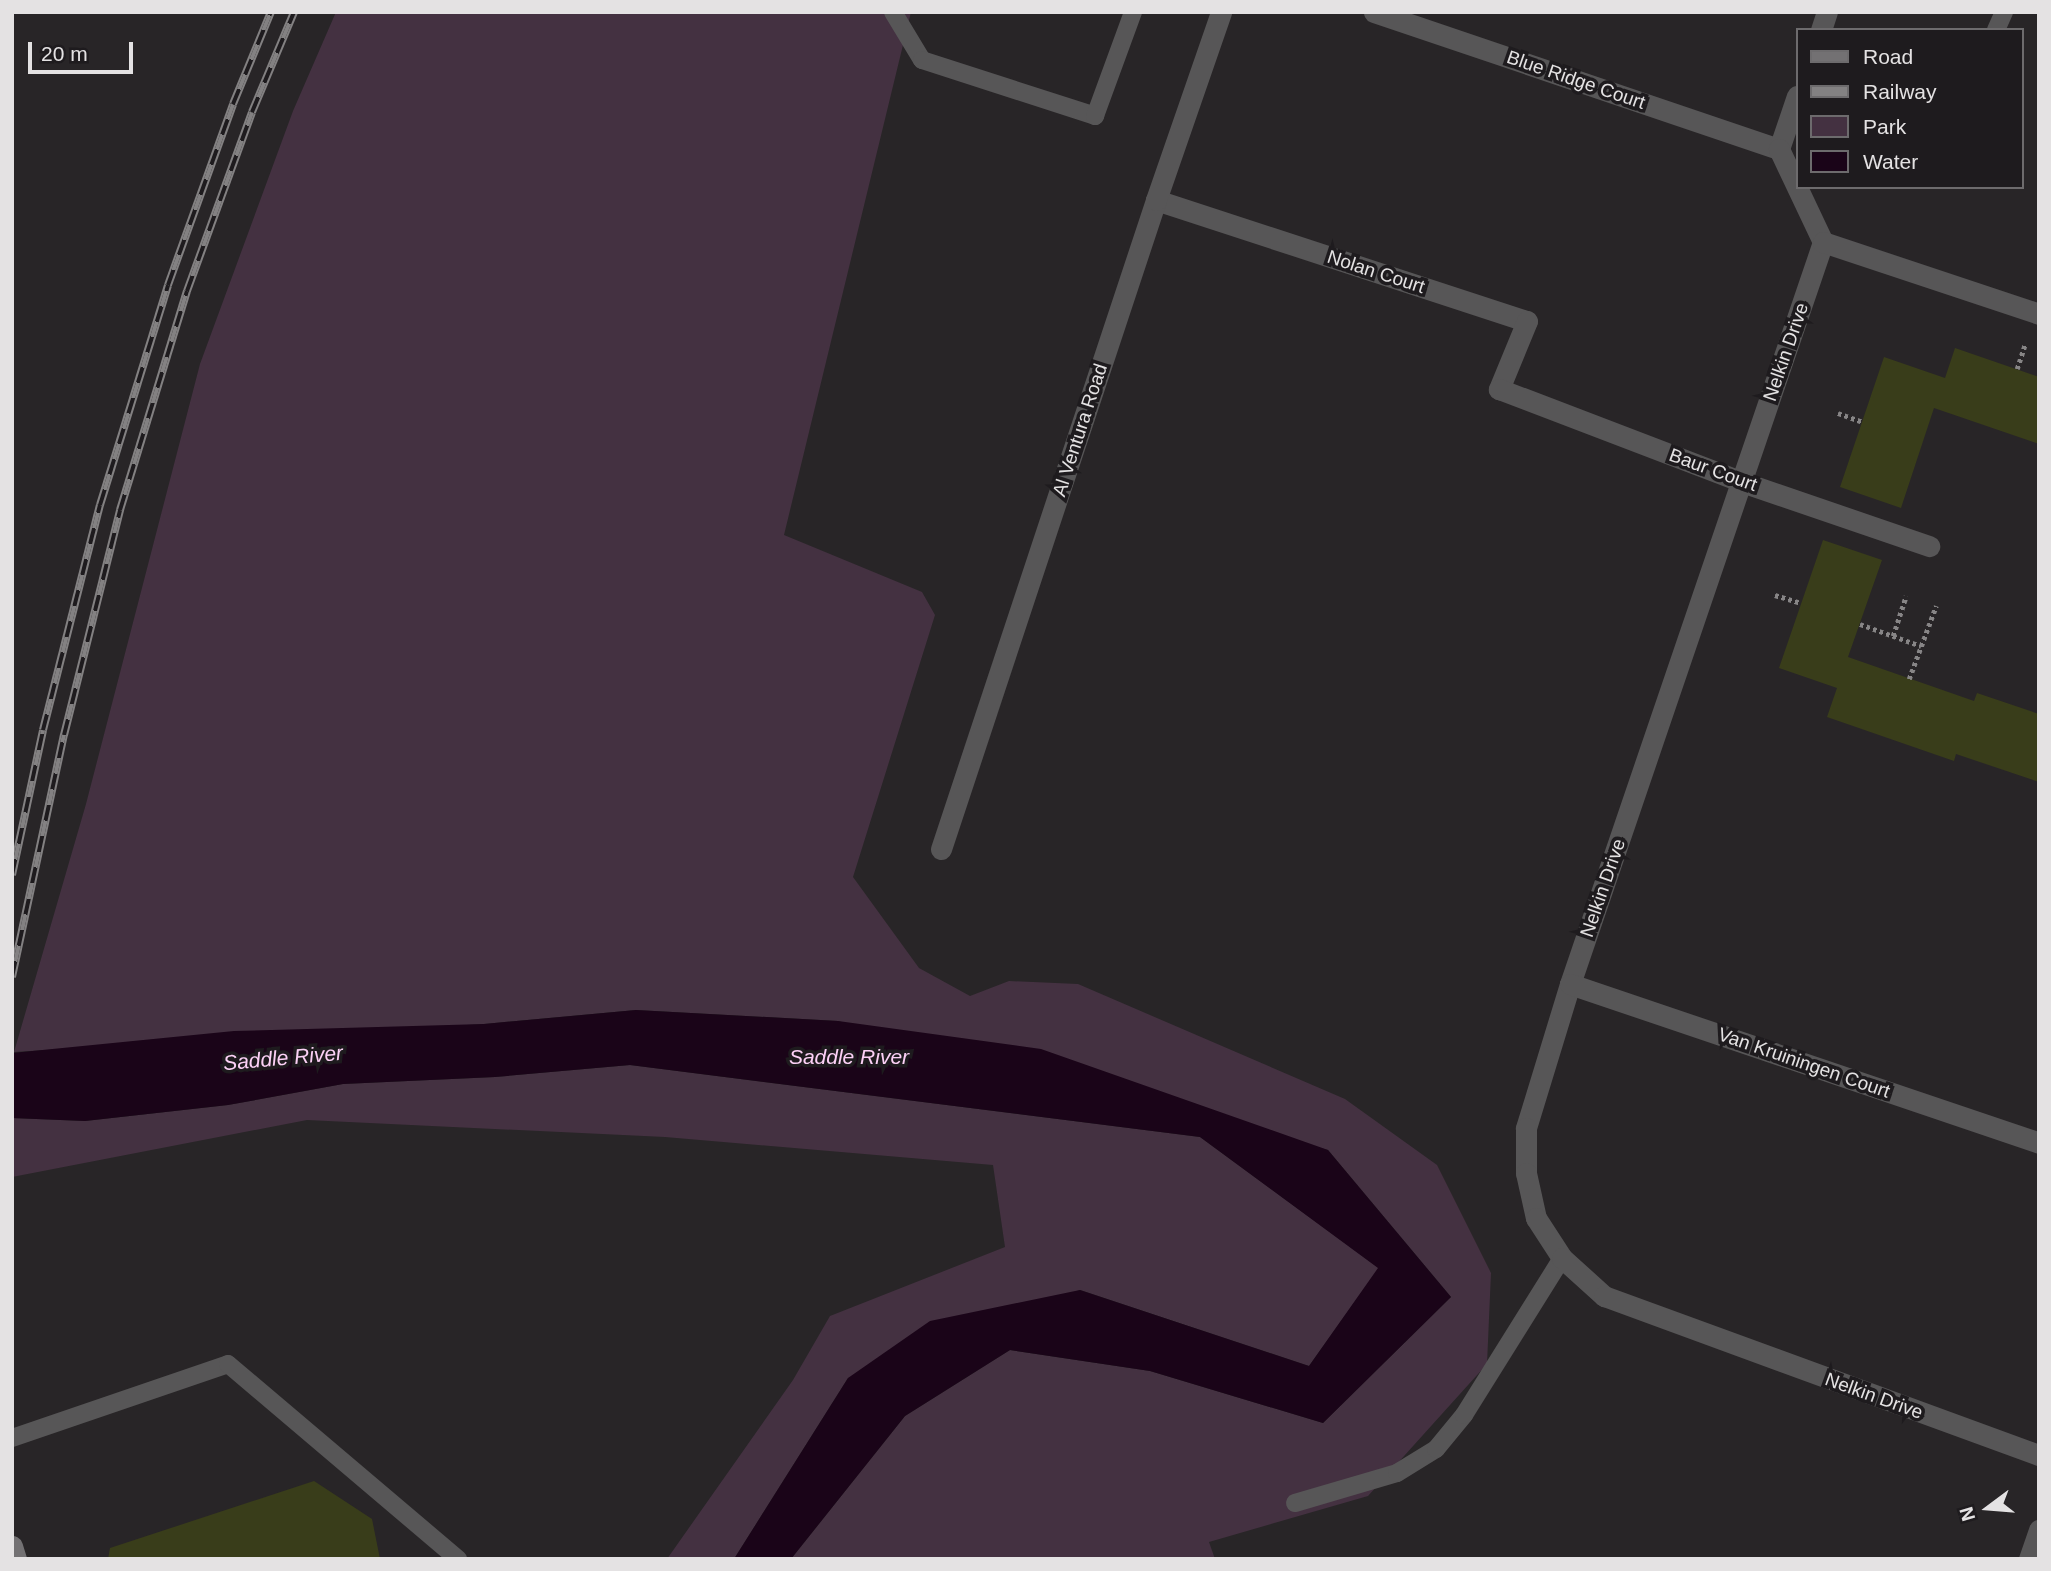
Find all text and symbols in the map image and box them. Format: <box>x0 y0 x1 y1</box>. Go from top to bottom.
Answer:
scale bar <box>32 28 136 72</box>
legend <box>1796 28 2023 189</box>
text: 20 m <box>41 42 88 65</box>
text: Road <box>1863 45 1913 68</box>
street label: Blue Ridge Court <box>1504 46 1648 114</box>
text: Railway <box>1863 80 1937 103</box>
text: Park <box>1863 115 1906 138</box>
text: Water <box>1863 150 1918 173</box>
street label: Nolan Court <box>1324 245 1428 299</box>
street label: Nelkin Drive <box>1759 300 1813 404</box>
street label: Al Ventura Road <box>1048 361 1112 499</box>
street label: Baur Court <box>1666 444 1760 496</box>
street label: Nelkin Drive <box>1576 836 1630 940</box>
street label: Van Kruiningen Court <box>1715 1023 1893 1103</box>
water label: Saddle River <box>222 1040 344 1076</box>
water label: Saddle River <box>789 1044 909 1070</box>
street label: Nelkin Drive <box>1822 1368 1926 1424</box>
north arrow <box>1953 1473 2023 1543</box>
text: N <box>1955 1504 1979 1523</box>

